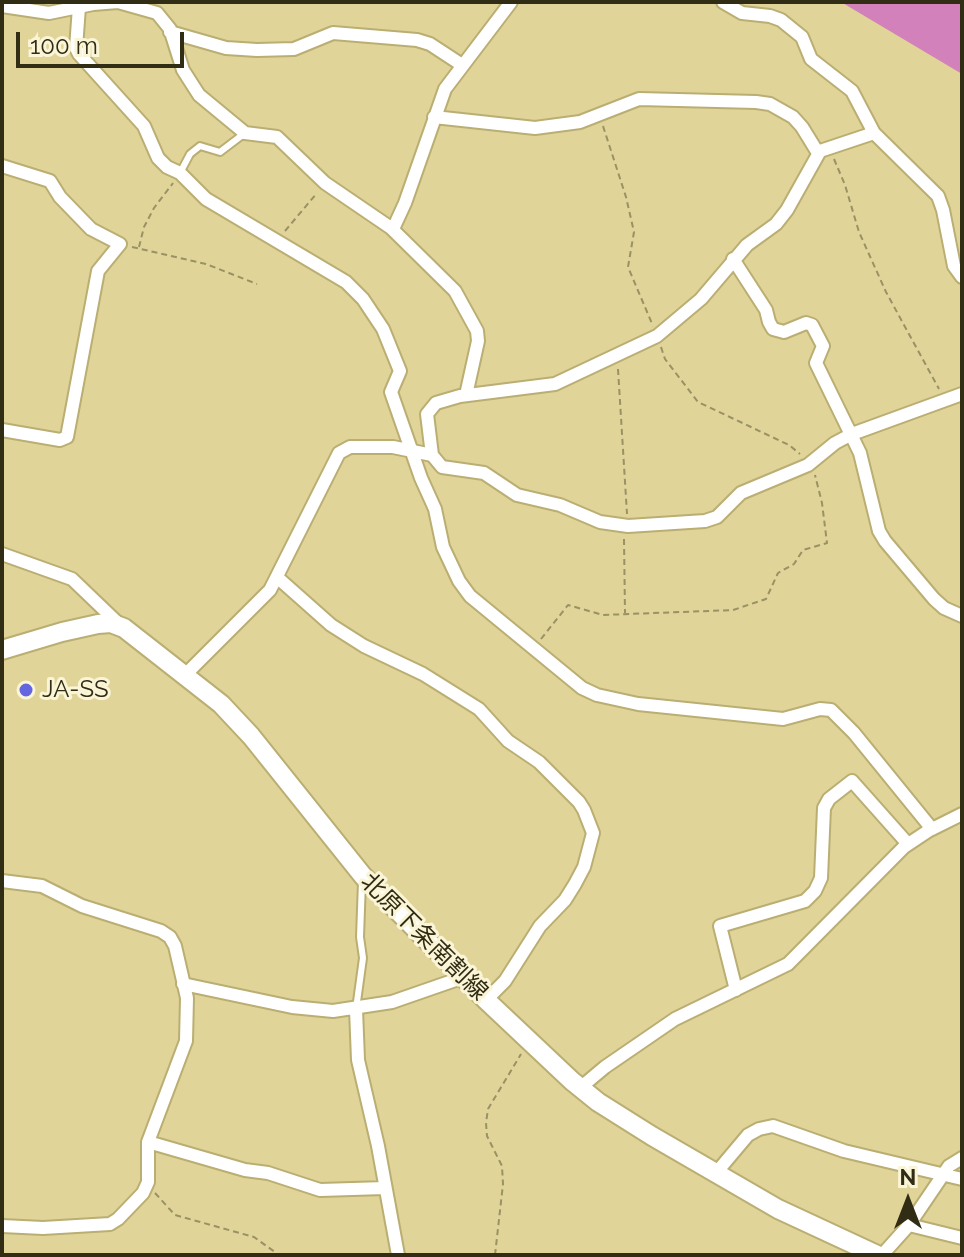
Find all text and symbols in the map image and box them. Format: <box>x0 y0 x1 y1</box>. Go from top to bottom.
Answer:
scale bar <box>20 16 188 66</box>
text: 100 m <box>30 31 98 60</box>
place label: JA-SS <box>42 676 109 704</box>
marker: JA-SS <box>17 681 35 699</box>
street label: 北原下条南割線 <box>354 867 494 1007</box>
north arrow <box>868 1161 948 1241</box>
text: N <box>900 1164 916 1190</box>

